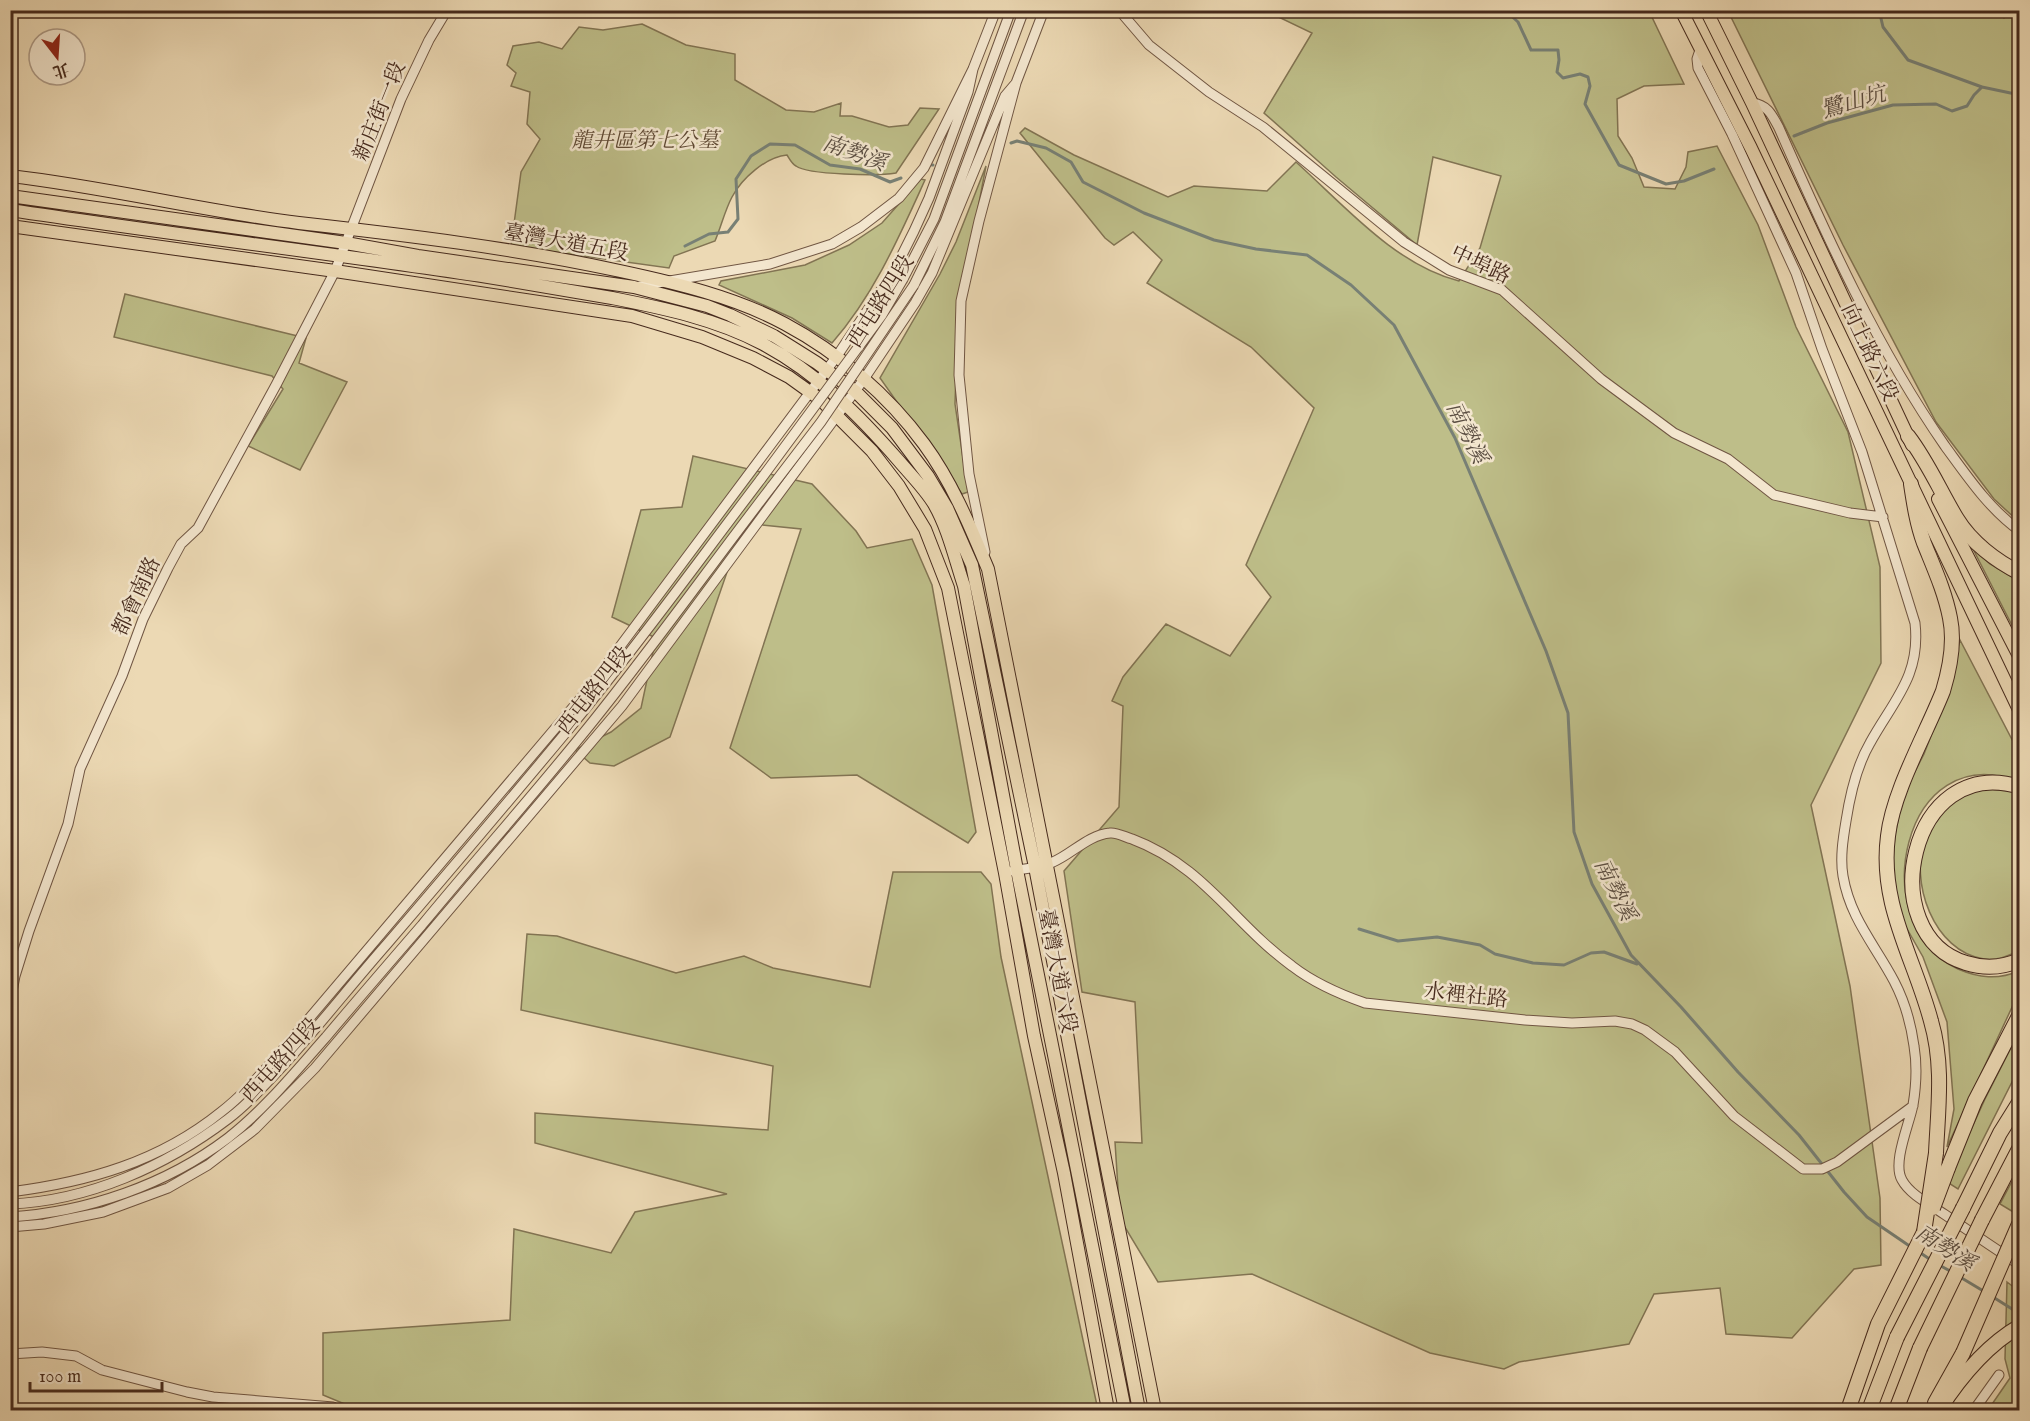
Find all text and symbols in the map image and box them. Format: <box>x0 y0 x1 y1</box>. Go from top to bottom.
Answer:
north arrow <box>27 27 87 87</box>
text: 北 <box>50 58 71 81</box>
street label: 新庄街一段 <box>348 58 413 165</box>
water label: 鷺山坑 <box>1818 80 1892 125</box>
park label: 龍井區第七公墓 <box>572 128 721 155</box>
water label: 南勢溪 <box>819 129 892 179</box>
street label: 臺灣大道五段 <box>501 219 630 268</box>
street label: 中埠路 <box>1446 240 1515 291</box>
street label: 西屯路四段 <box>842 250 921 353</box>
street label: 向上路六段 <box>1834 299 1903 406</box>
water label: 南勢溪 <box>1439 397 1494 470</box>
street label: 都會南路 <box>107 553 167 640</box>
street label: 西屯路四段 <box>551 641 637 741</box>
water label: 南勢溪 <box>1587 854 1642 927</box>
street label: 臺灣大道六段 <box>1031 907 1082 1036</box>
street label: 水裡社路 <box>1423 979 1509 1014</box>
street label: 西屯路四段 <box>236 1013 326 1109</box>
water label: 南勢溪 <box>1910 1219 1982 1279</box>
scale bar <box>30 1355 162 1393</box>
text: 100 m <box>39 1366 81 1389</box>

